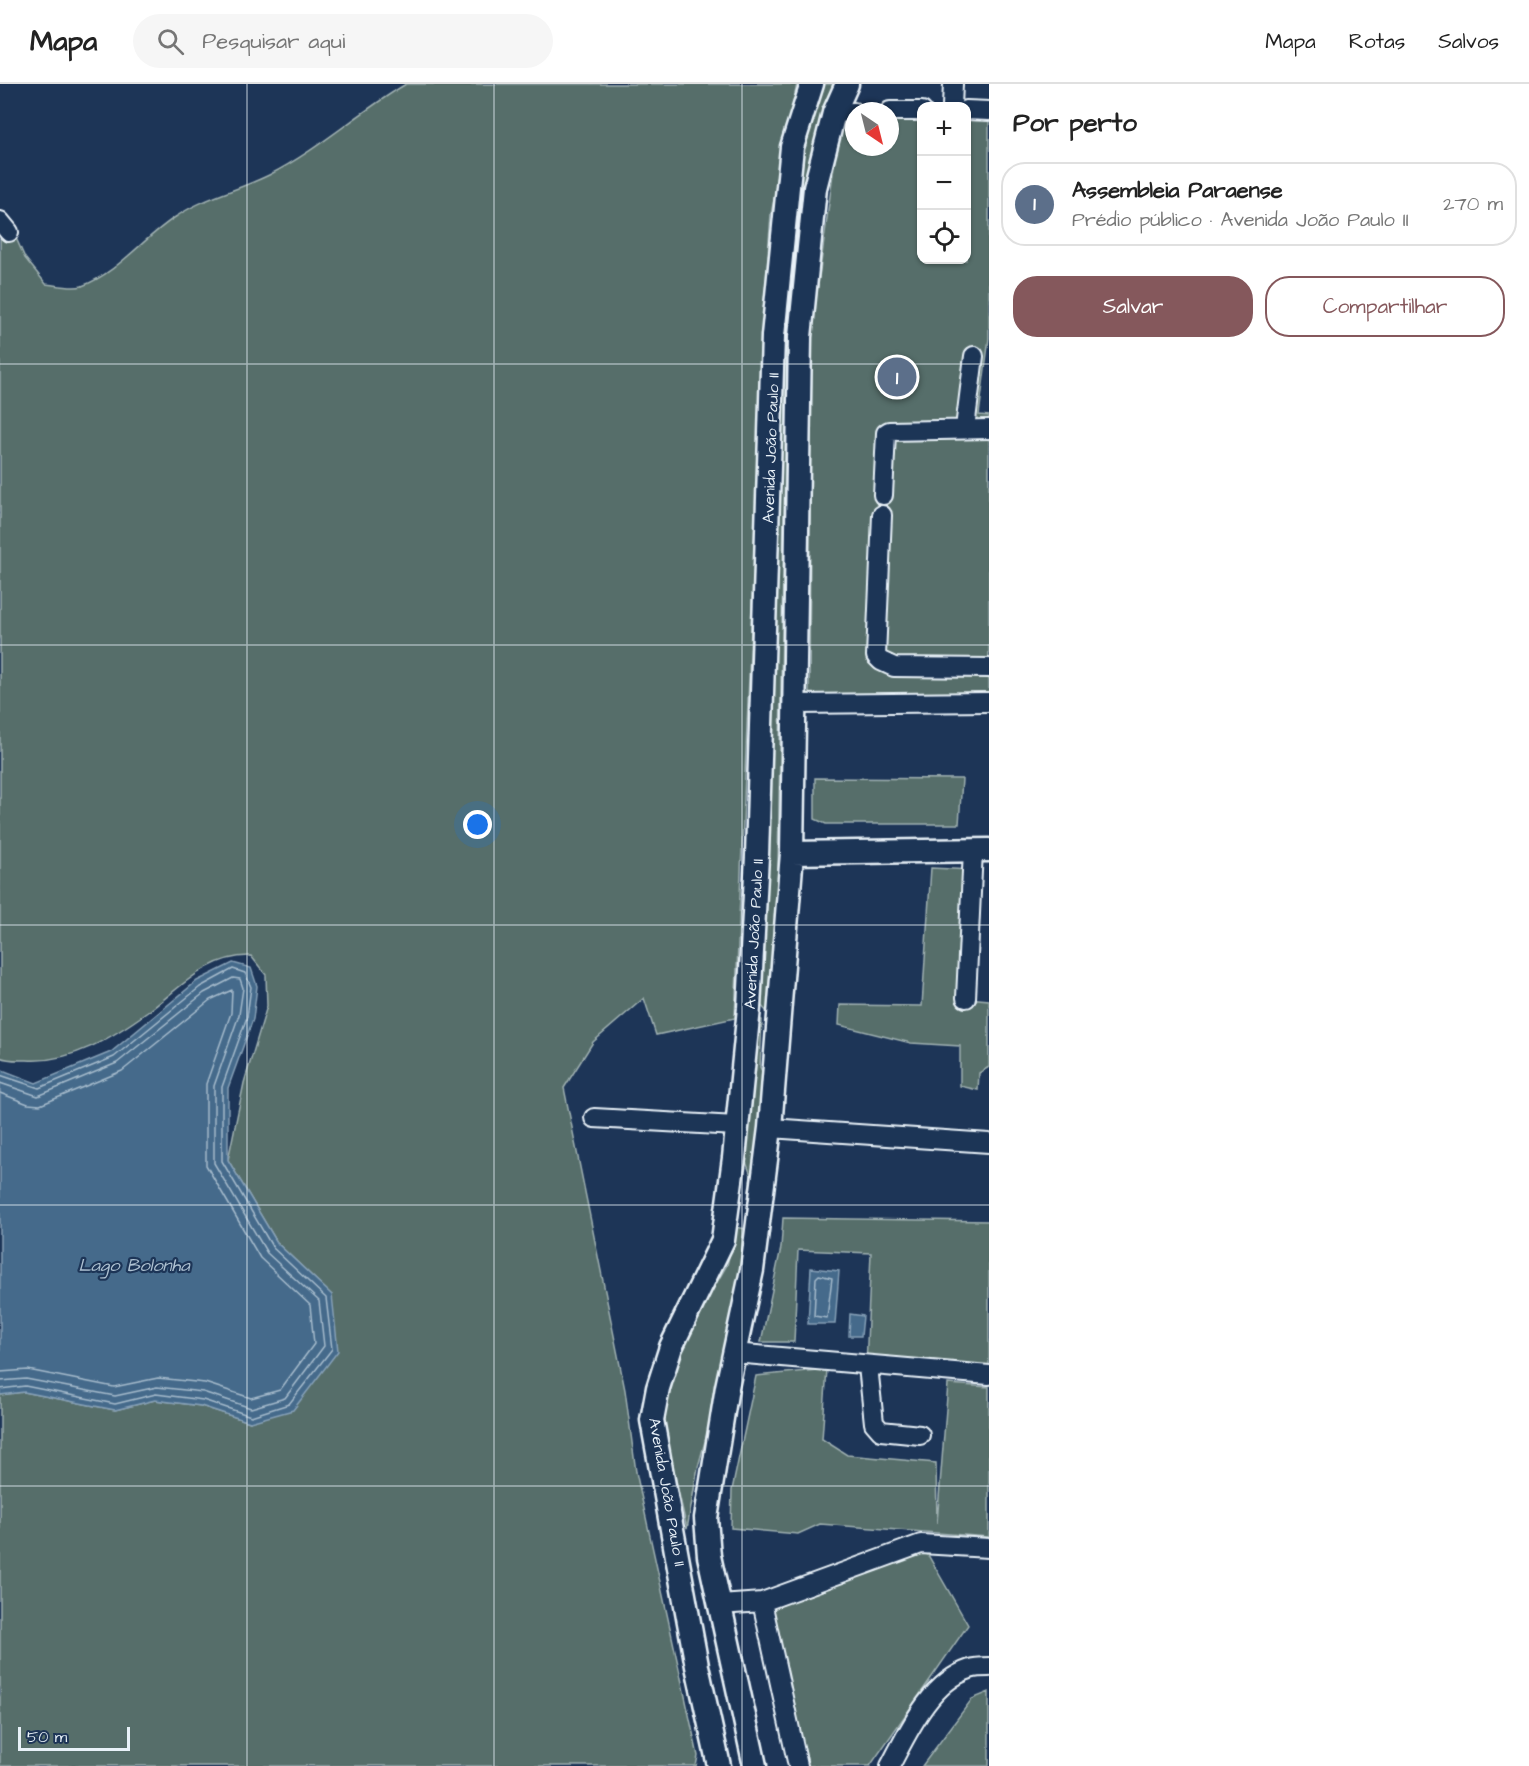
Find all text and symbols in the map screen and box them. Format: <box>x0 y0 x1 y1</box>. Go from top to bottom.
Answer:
search box <box>133 14 553 68</box>
text: Mapa <box>30 22 97 61</box>
icon: search <box>154 25 187 58</box>
text: Pesquisar aqui <box>202 26 345 57</box>
text: Mapa <box>1265 27 1316 56</box>
text: Rotas <box>1349 27 1405 56</box>
text: Salvos <box>1438 27 1499 56</box>
north arrow <box>845 102 899 156</box>
map controls <box>917 102 971 264</box>
button: + <box>917 102 971 156</box>
text: Por perto <box>1013 105 1137 141</box>
button: − <box>917 156 971 210</box>
text: Assembleia Paraense <box>1072 175 1283 206</box>
text: 1 <box>1033 190 1036 218</box>
text: 270 m <box>1443 190 1503 218</box>
text: Prédio público · Avenida João Paulo II <box>1072 206 1409 234</box>
button: locate <box>917 210 971 264</box>
button: Salvar <box>1013 276 1253 337</box>
button: Compartilhar <box>1265 276 1505 337</box>
pin: 1 <box>878 354 916 400</box>
street label: Avenida João Paulo II <box>757 372 785 524</box>
your location <box>463 810 492 839</box>
street label: Avenida João Paulo II <box>739 858 769 1010</box>
water label: Lago Bolonha <box>78 1253 190 1279</box>
street label: Avenida João Paulo II <box>643 1416 691 1568</box>
scale bar <box>18 1724 130 1752</box>
text: 50 m <box>27 1726 67 1748</box>

